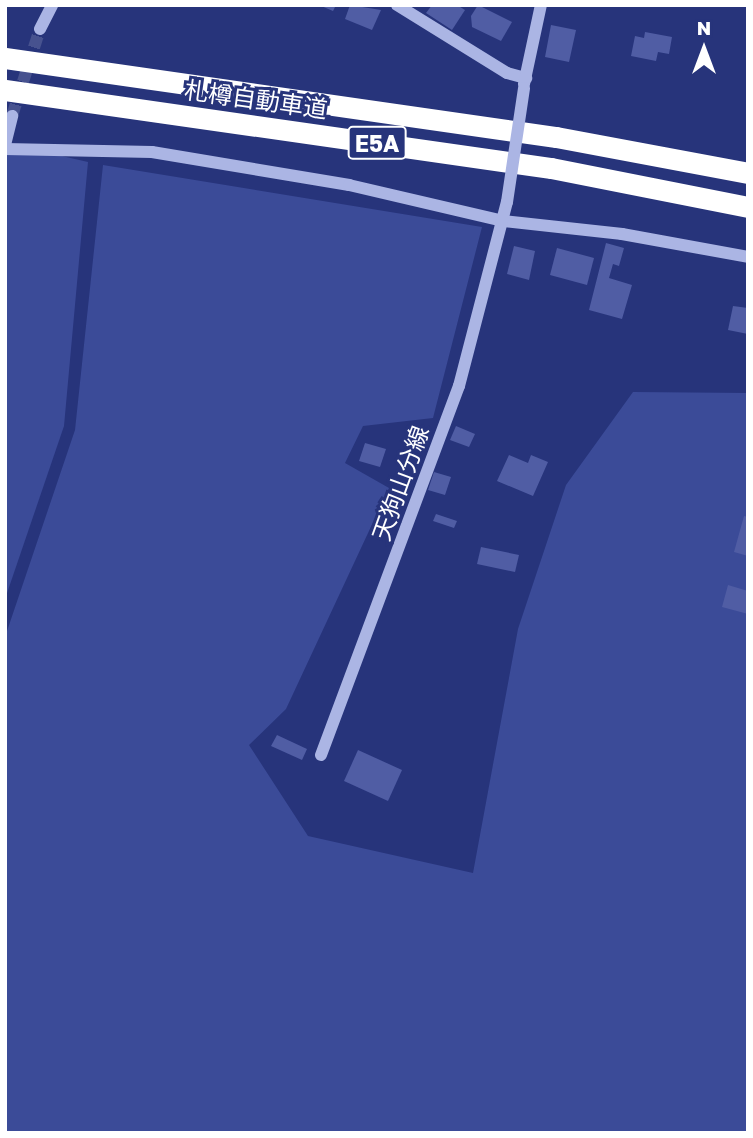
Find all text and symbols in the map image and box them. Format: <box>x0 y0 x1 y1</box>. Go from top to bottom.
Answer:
north arrow <box>669 14 739 84</box>
text: N <box>697 16 711 39</box>
street label: 札樽自動車道 <box>183 75 329 123</box>
road number: E5A <box>347 124 407 162</box>
street label: 天狗山分線 <box>366 422 434 544</box>

